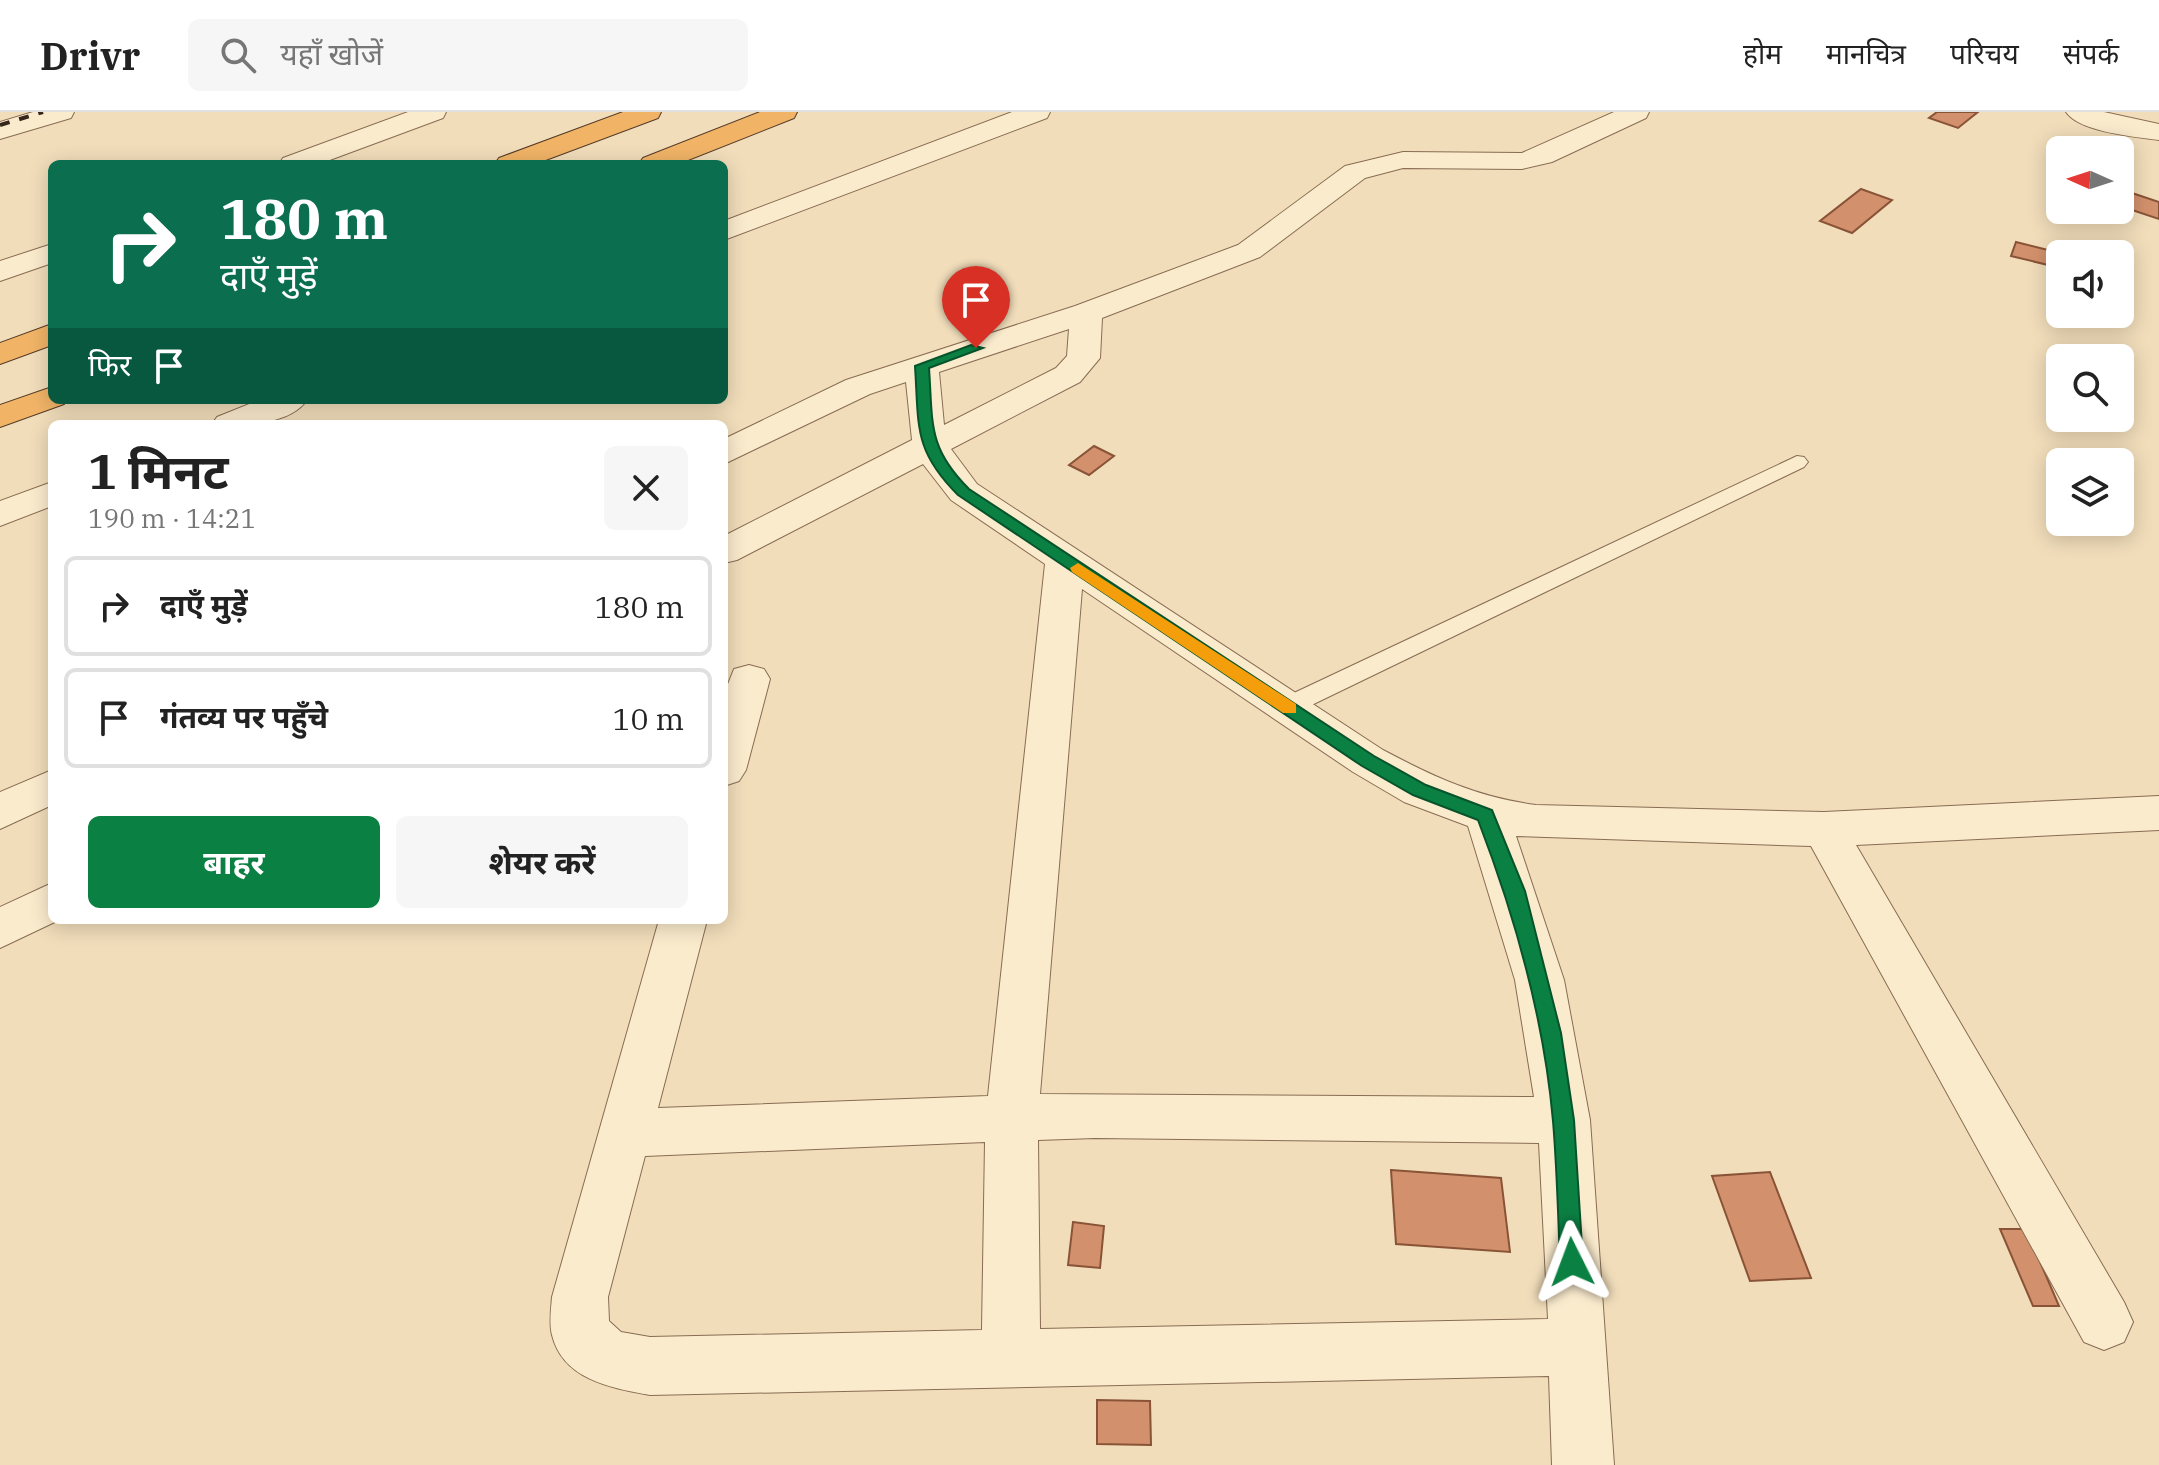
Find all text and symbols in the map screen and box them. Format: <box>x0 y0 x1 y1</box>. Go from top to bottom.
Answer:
search box <box>188 19 748 91</box>
text: Drivr <box>40 31 140 80</box>
icon: search <box>216 33 260 77</box>
text: यहाँ खोजें <box>280 34 383 73</box>
text: होम <box>1743 35 1782 72</box>
text: मानचित्र <box>1826 35 1906 72</box>
text: परिचय <box>1950 35 2019 72</box>
text: संपर्क <box>2063 35 2119 72</box>
north arrow <box>2046 136 2134 224</box>
map controls <box>2046 136 2134 536</box>
text: 180 m <box>220 182 388 254</box>
icon: right <box>88 192 192 296</box>
button: sound <box>2046 240 2134 328</box>
text: दाएँ मुड़ें <box>220 252 318 299</box>
pin <box>942 266 1010 348</box>
icon: arrive <box>954 278 998 322</box>
icon: arrive <box>147 344 191 388</box>
button: search <box>2046 344 2134 432</box>
text: फिर <box>88 345 131 384</box>
text: 1 मिनट <box>88 440 229 502</box>
button: close <box>604 446 688 530</box>
button: layers <box>2046 448 2134 536</box>
text: 190 m · 14:21 <box>88 501 256 535</box>
icon: right <box>92 584 136 628</box>
text: दाएँ मुड़ें <box>160 585 248 624</box>
text: 180 m <box>594 587 684 626</box>
icon: arrive <box>92 696 136 740</box>
text: गंतव्य पर पहुँचे <box>160 697 328 736</box>
text: 10 m <box>612 699 684 738</box>
button: बाहर <box>88 816 380 908</box>
button: शेयर करें <box>396 816 688 908</box>
position arrow <box>1530 1220 1614 1304</box>

